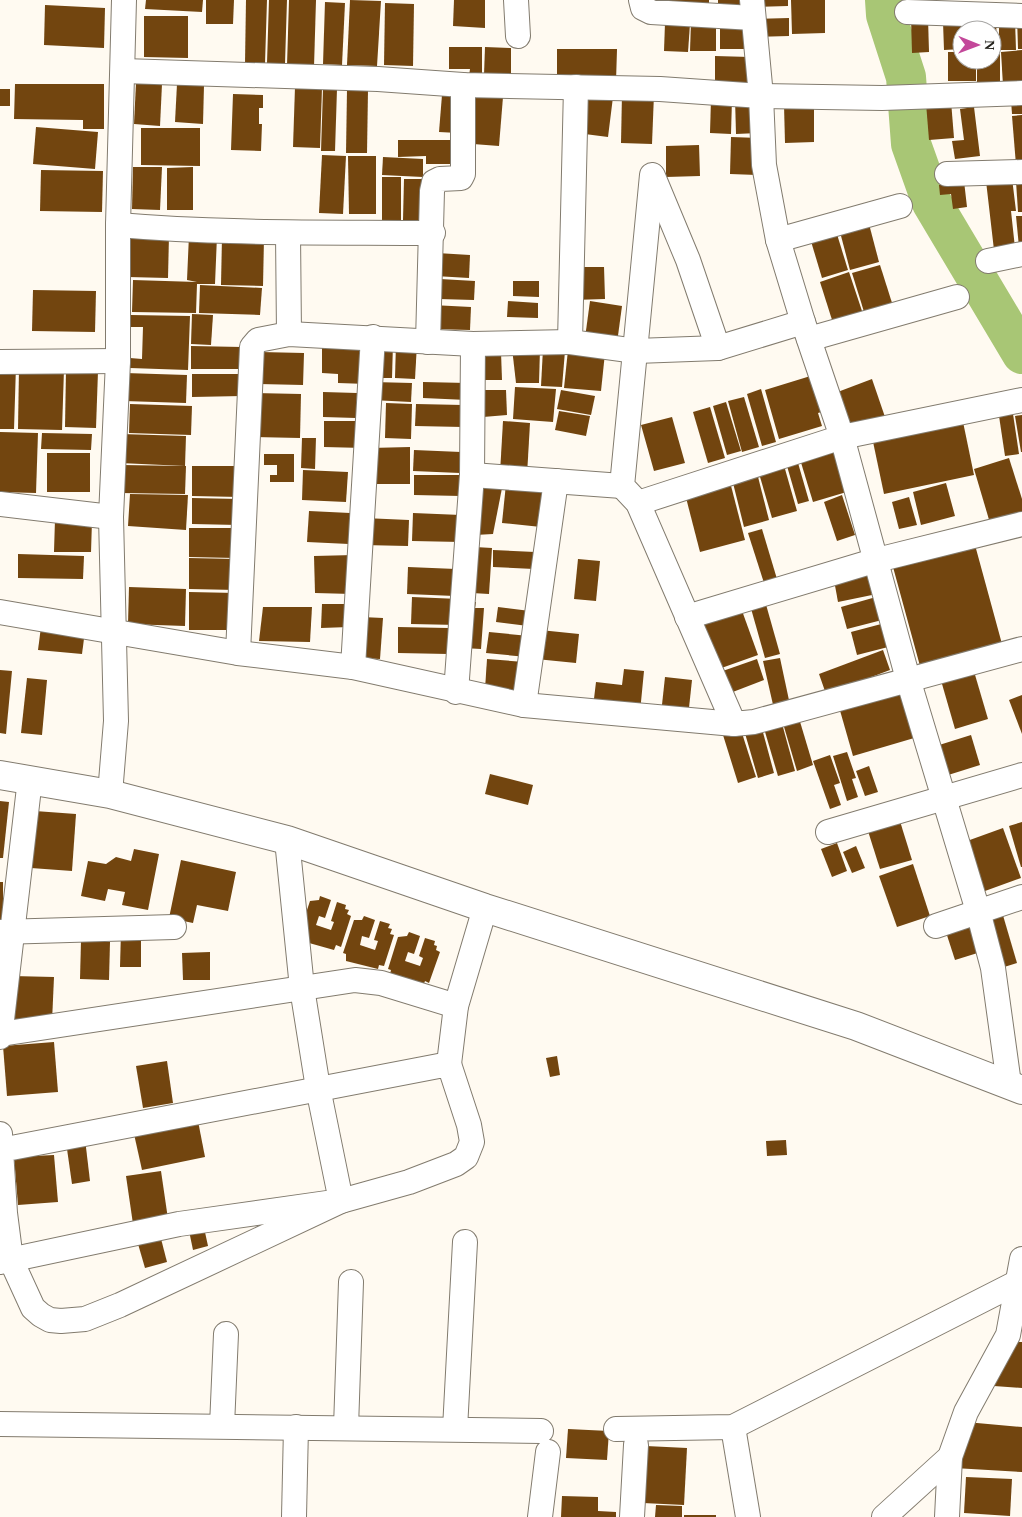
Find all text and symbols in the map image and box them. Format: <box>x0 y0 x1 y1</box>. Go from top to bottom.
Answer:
north arrow <box>952 20 1002 70</box>
text: N <box>982 40 997 50</box>

